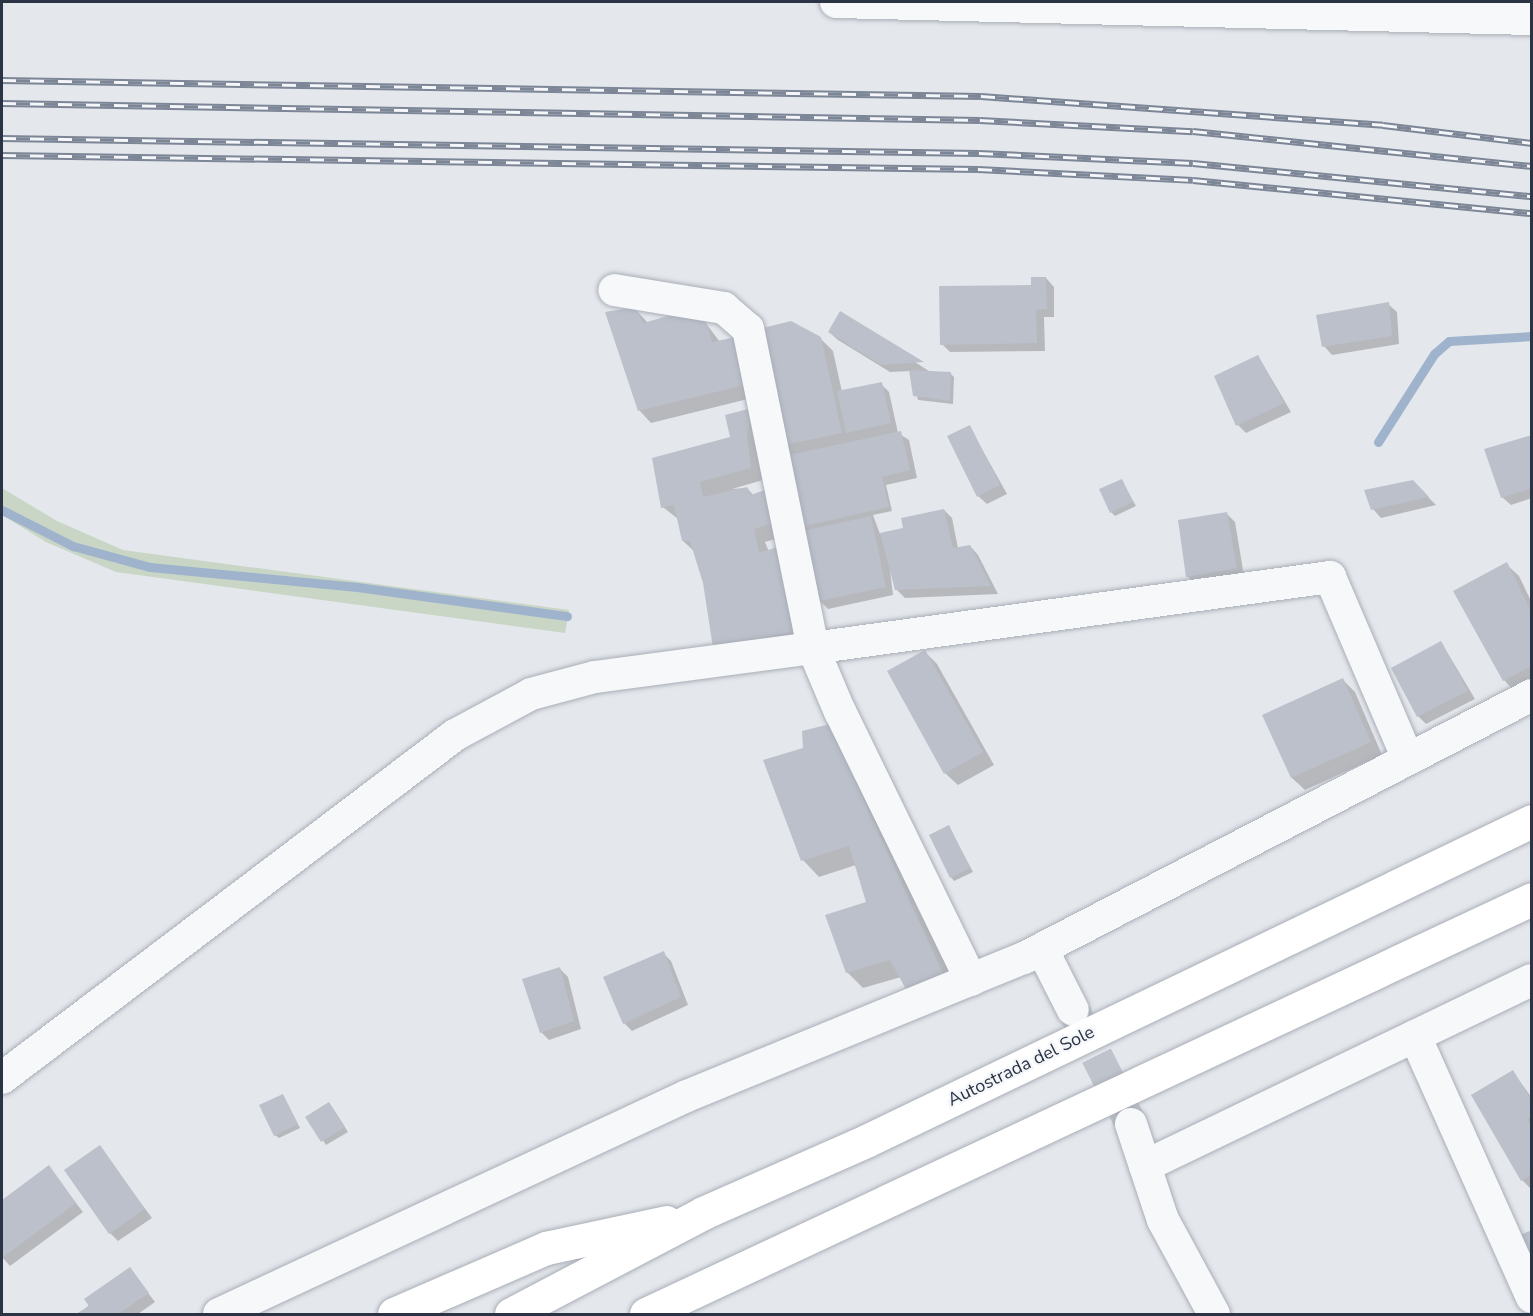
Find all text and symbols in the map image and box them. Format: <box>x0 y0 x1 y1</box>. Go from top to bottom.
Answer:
street label: Autostrada del Sole <box>944 1021 1098 1111</box>

